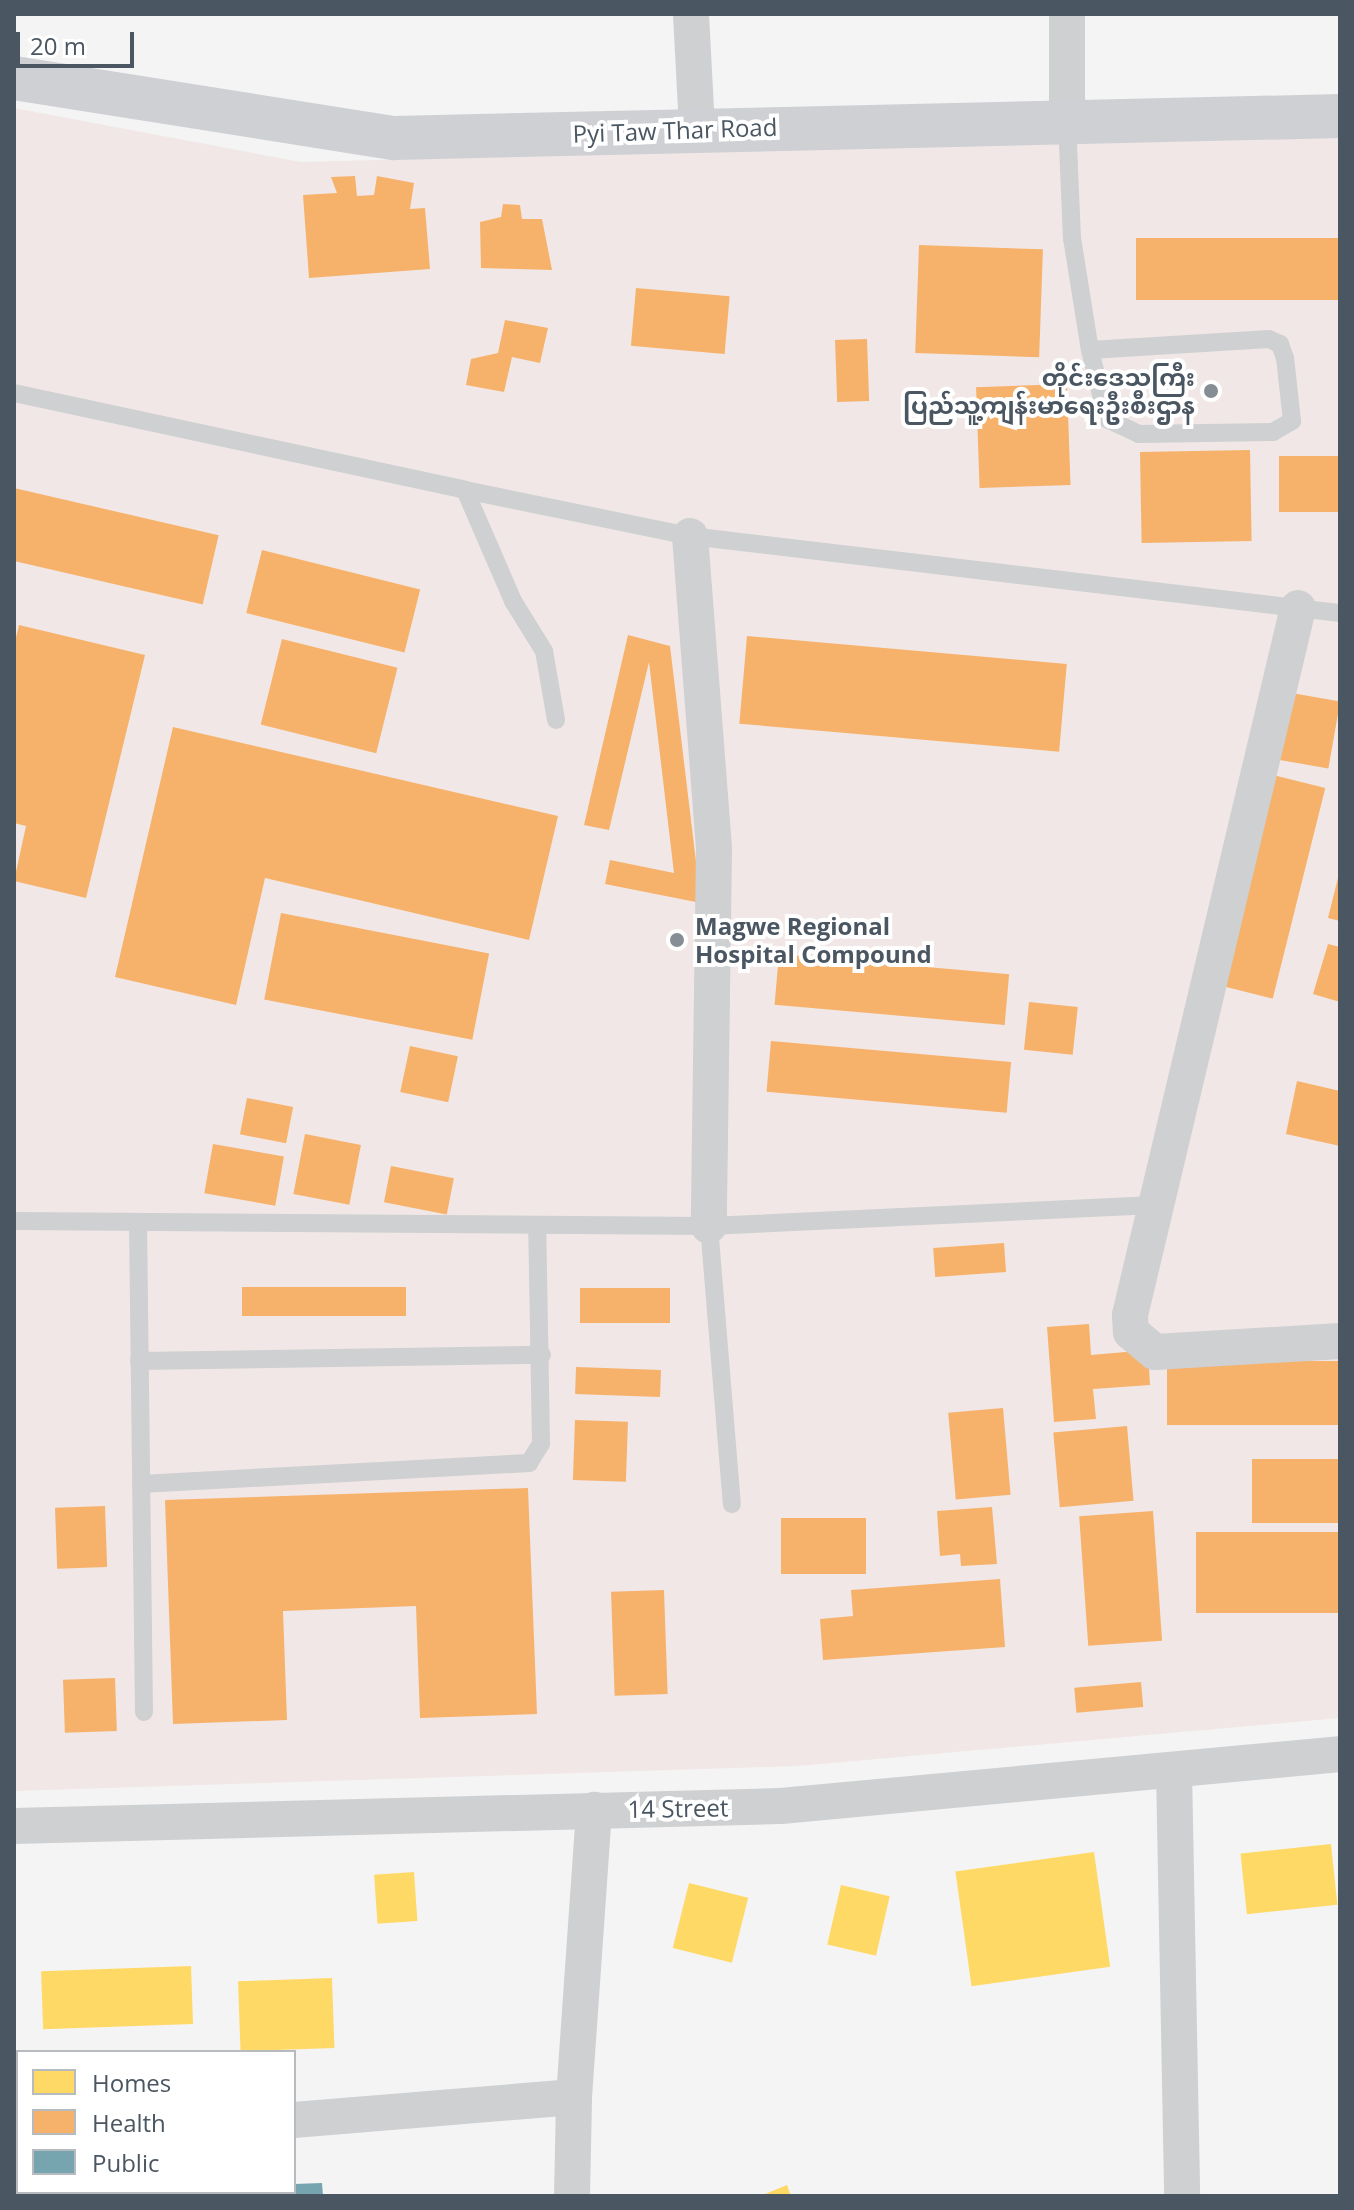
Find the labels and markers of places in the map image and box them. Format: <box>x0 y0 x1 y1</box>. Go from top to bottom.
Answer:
place label: တိုင်းဒေသကြီး ပြည်သူ့ကျန်းမာရေးဦးစီးဌာန <box>903 363 1195 419</box>
marker: တိုင်းဒေသကြီး ပြည်သူ့ကျန်းမာရေးဦးစီးဌာန <box>1202 382 1220 400</box>
place label: Magwe Regional Hospital Compound <box>695 912 932 968</box>
marker: Magwe Regional Hospital Compound <box>666 929 688 951</box>

